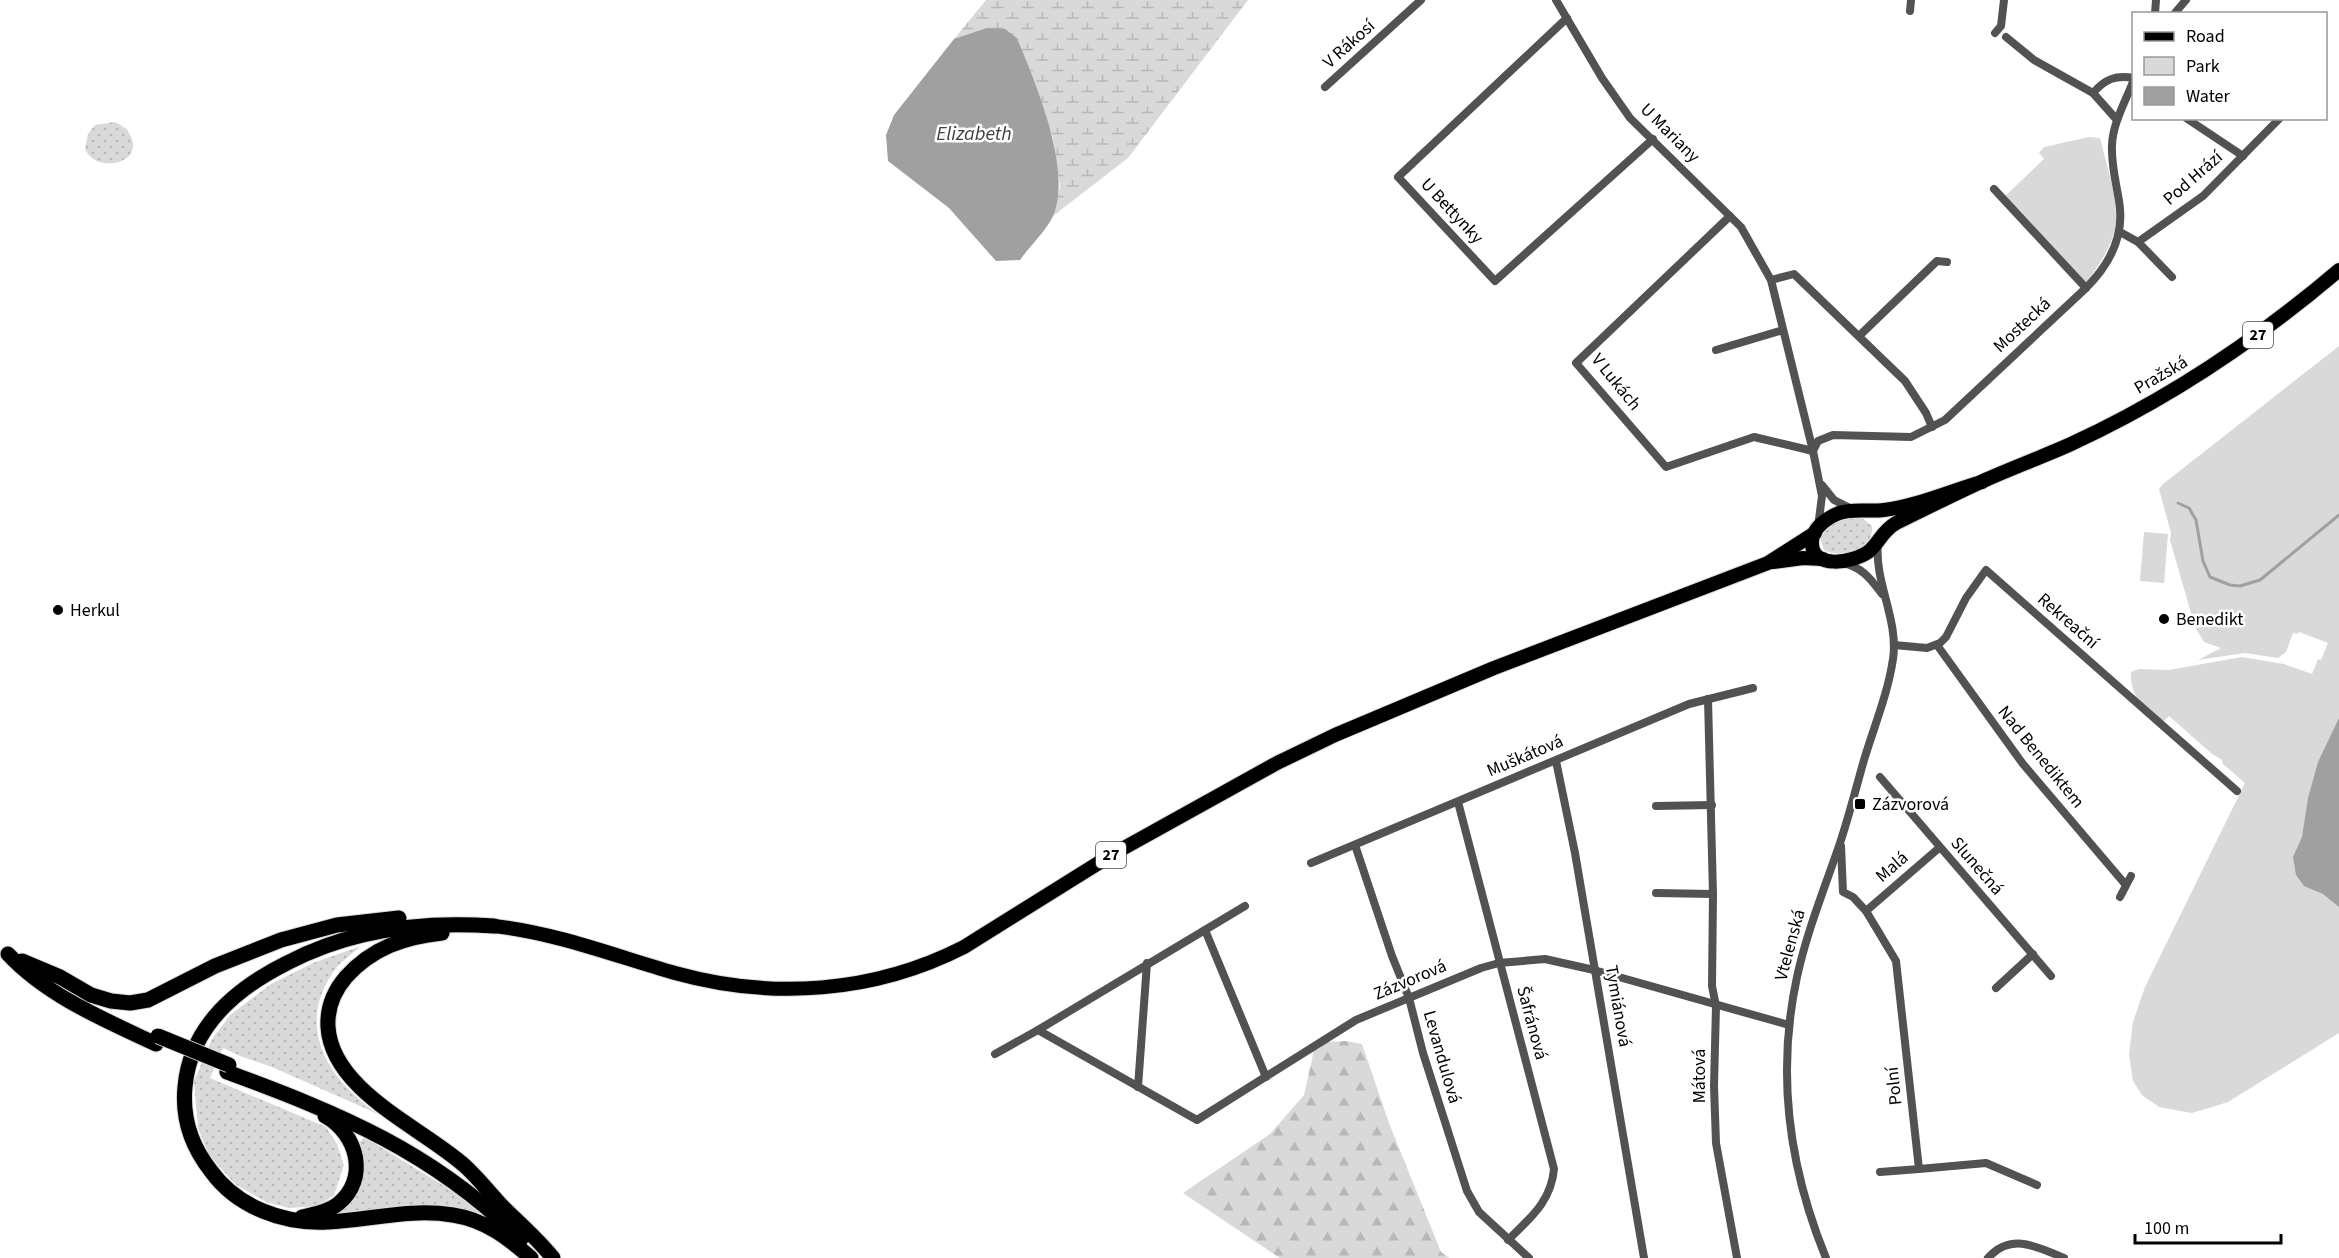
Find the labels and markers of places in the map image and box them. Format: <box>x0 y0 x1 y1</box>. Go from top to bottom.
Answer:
place label: Herkul <box>70 598 120 623</box>
marker: Herkul <box>51 603 65 617</box>
place label: Benedikt <box>2176 607 2243 632</box>
marker: Benedikt <box>2157 612 2171 626</box>
place label: Zázvorová <box>1872 792 1949 817</box>
marker: Zázvorová <box>1853 797 1867 811</box>

